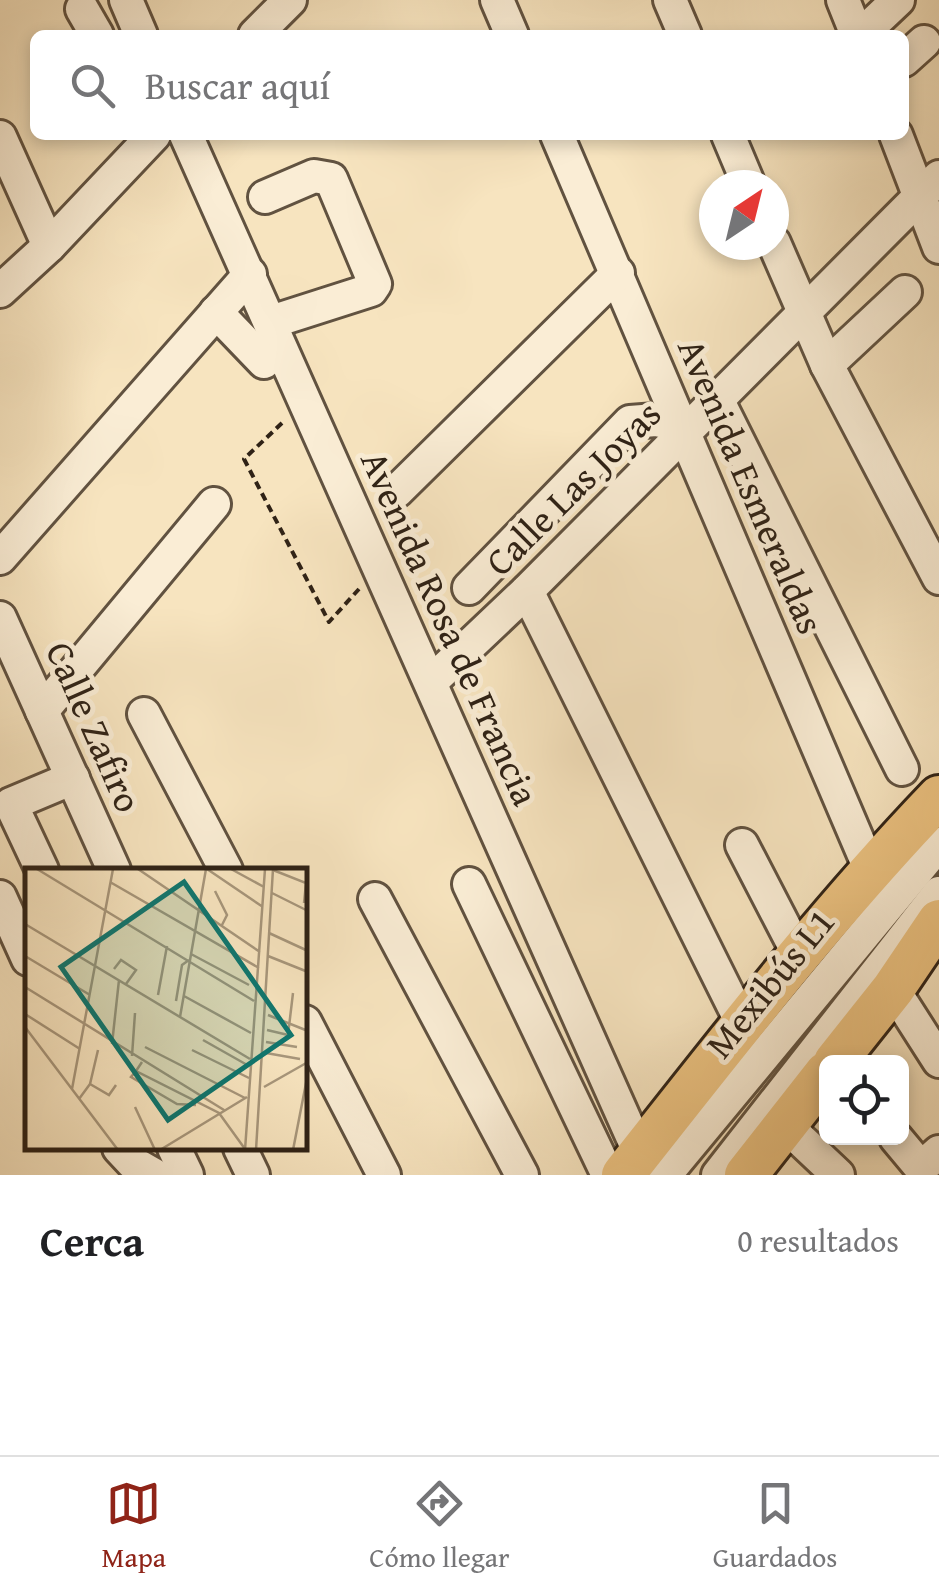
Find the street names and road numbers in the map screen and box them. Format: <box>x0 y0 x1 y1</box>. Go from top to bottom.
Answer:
street label: Avenida Esmeraldas <box>664 329 839 642</box>
street label: Calle Las Joyas <box>472 387 673 588</box>
street label: Avenida Rosa de Francia <box>347 441 554 814</box>
street label: Calle Zafiro <box>32 632 157 821</box>
street label: Mexibús L1 <box>691 895 847 1070</box>

